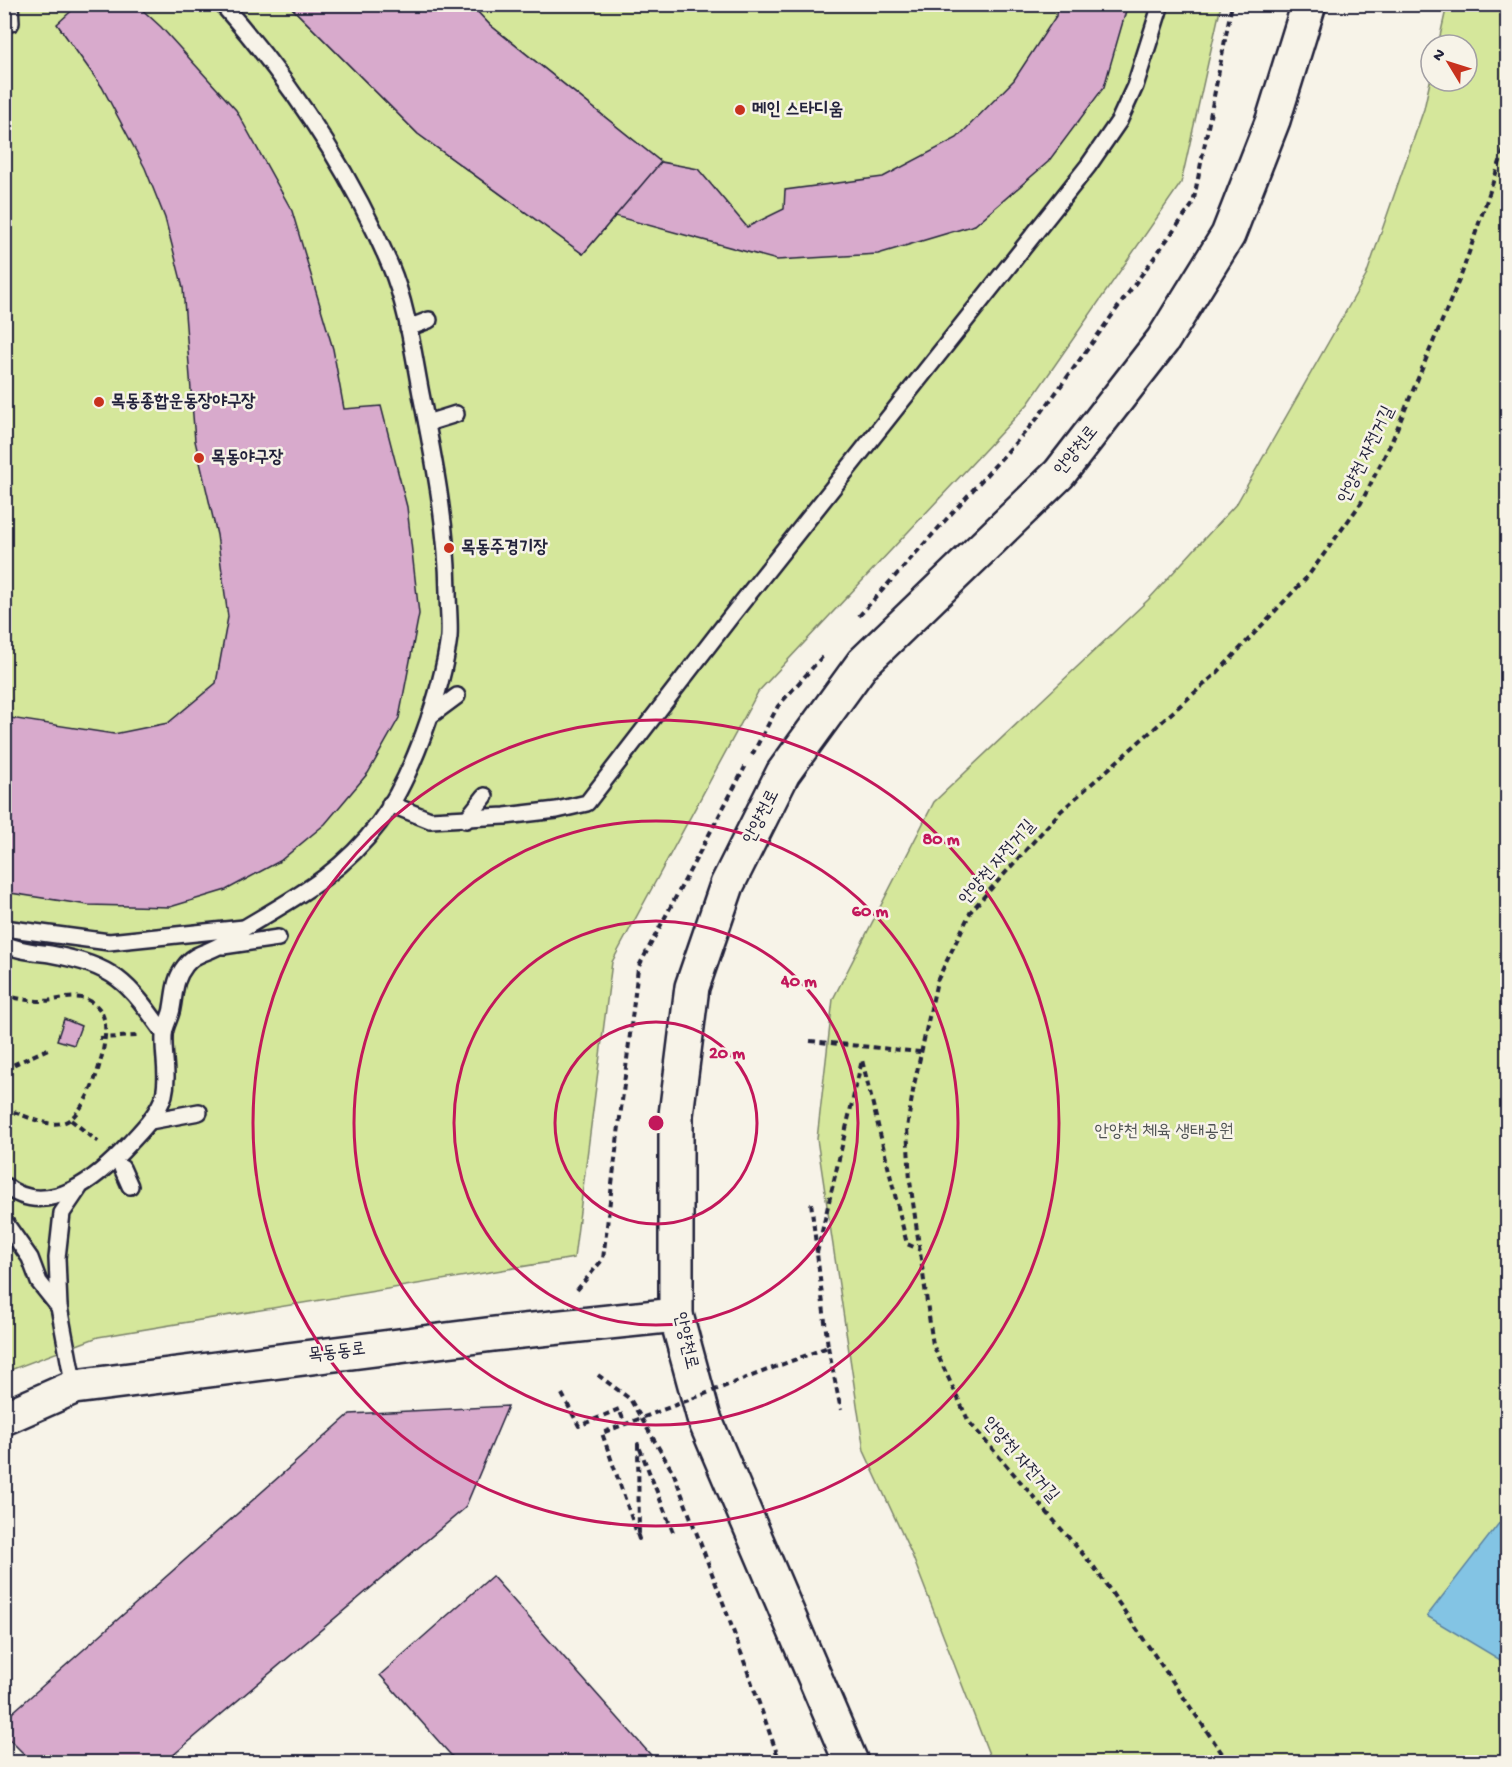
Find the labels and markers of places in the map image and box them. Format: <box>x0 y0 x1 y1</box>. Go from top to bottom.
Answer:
place label: 메인 스타디움 <box>752 100 843 121</box>
marker: 메인 스타디움 <box>733 103 747 117</box>
place label: 목동종합운동장야구장 <box>111 392 256 413</box>
marker: 목동종합운동장야구장 <box>92 395 106 409</box>
place label: 목동야구장 <box>211 448 284 469</box>
marker: 목동야구장 <box>192 451 206 465</box>
place label: 목동주경기장 <box>461 538 548 559</box>
marker: 목동주경기장 <box>442 541 456 555</box>
centre of rings <box>646 1113 666 1133</box>

